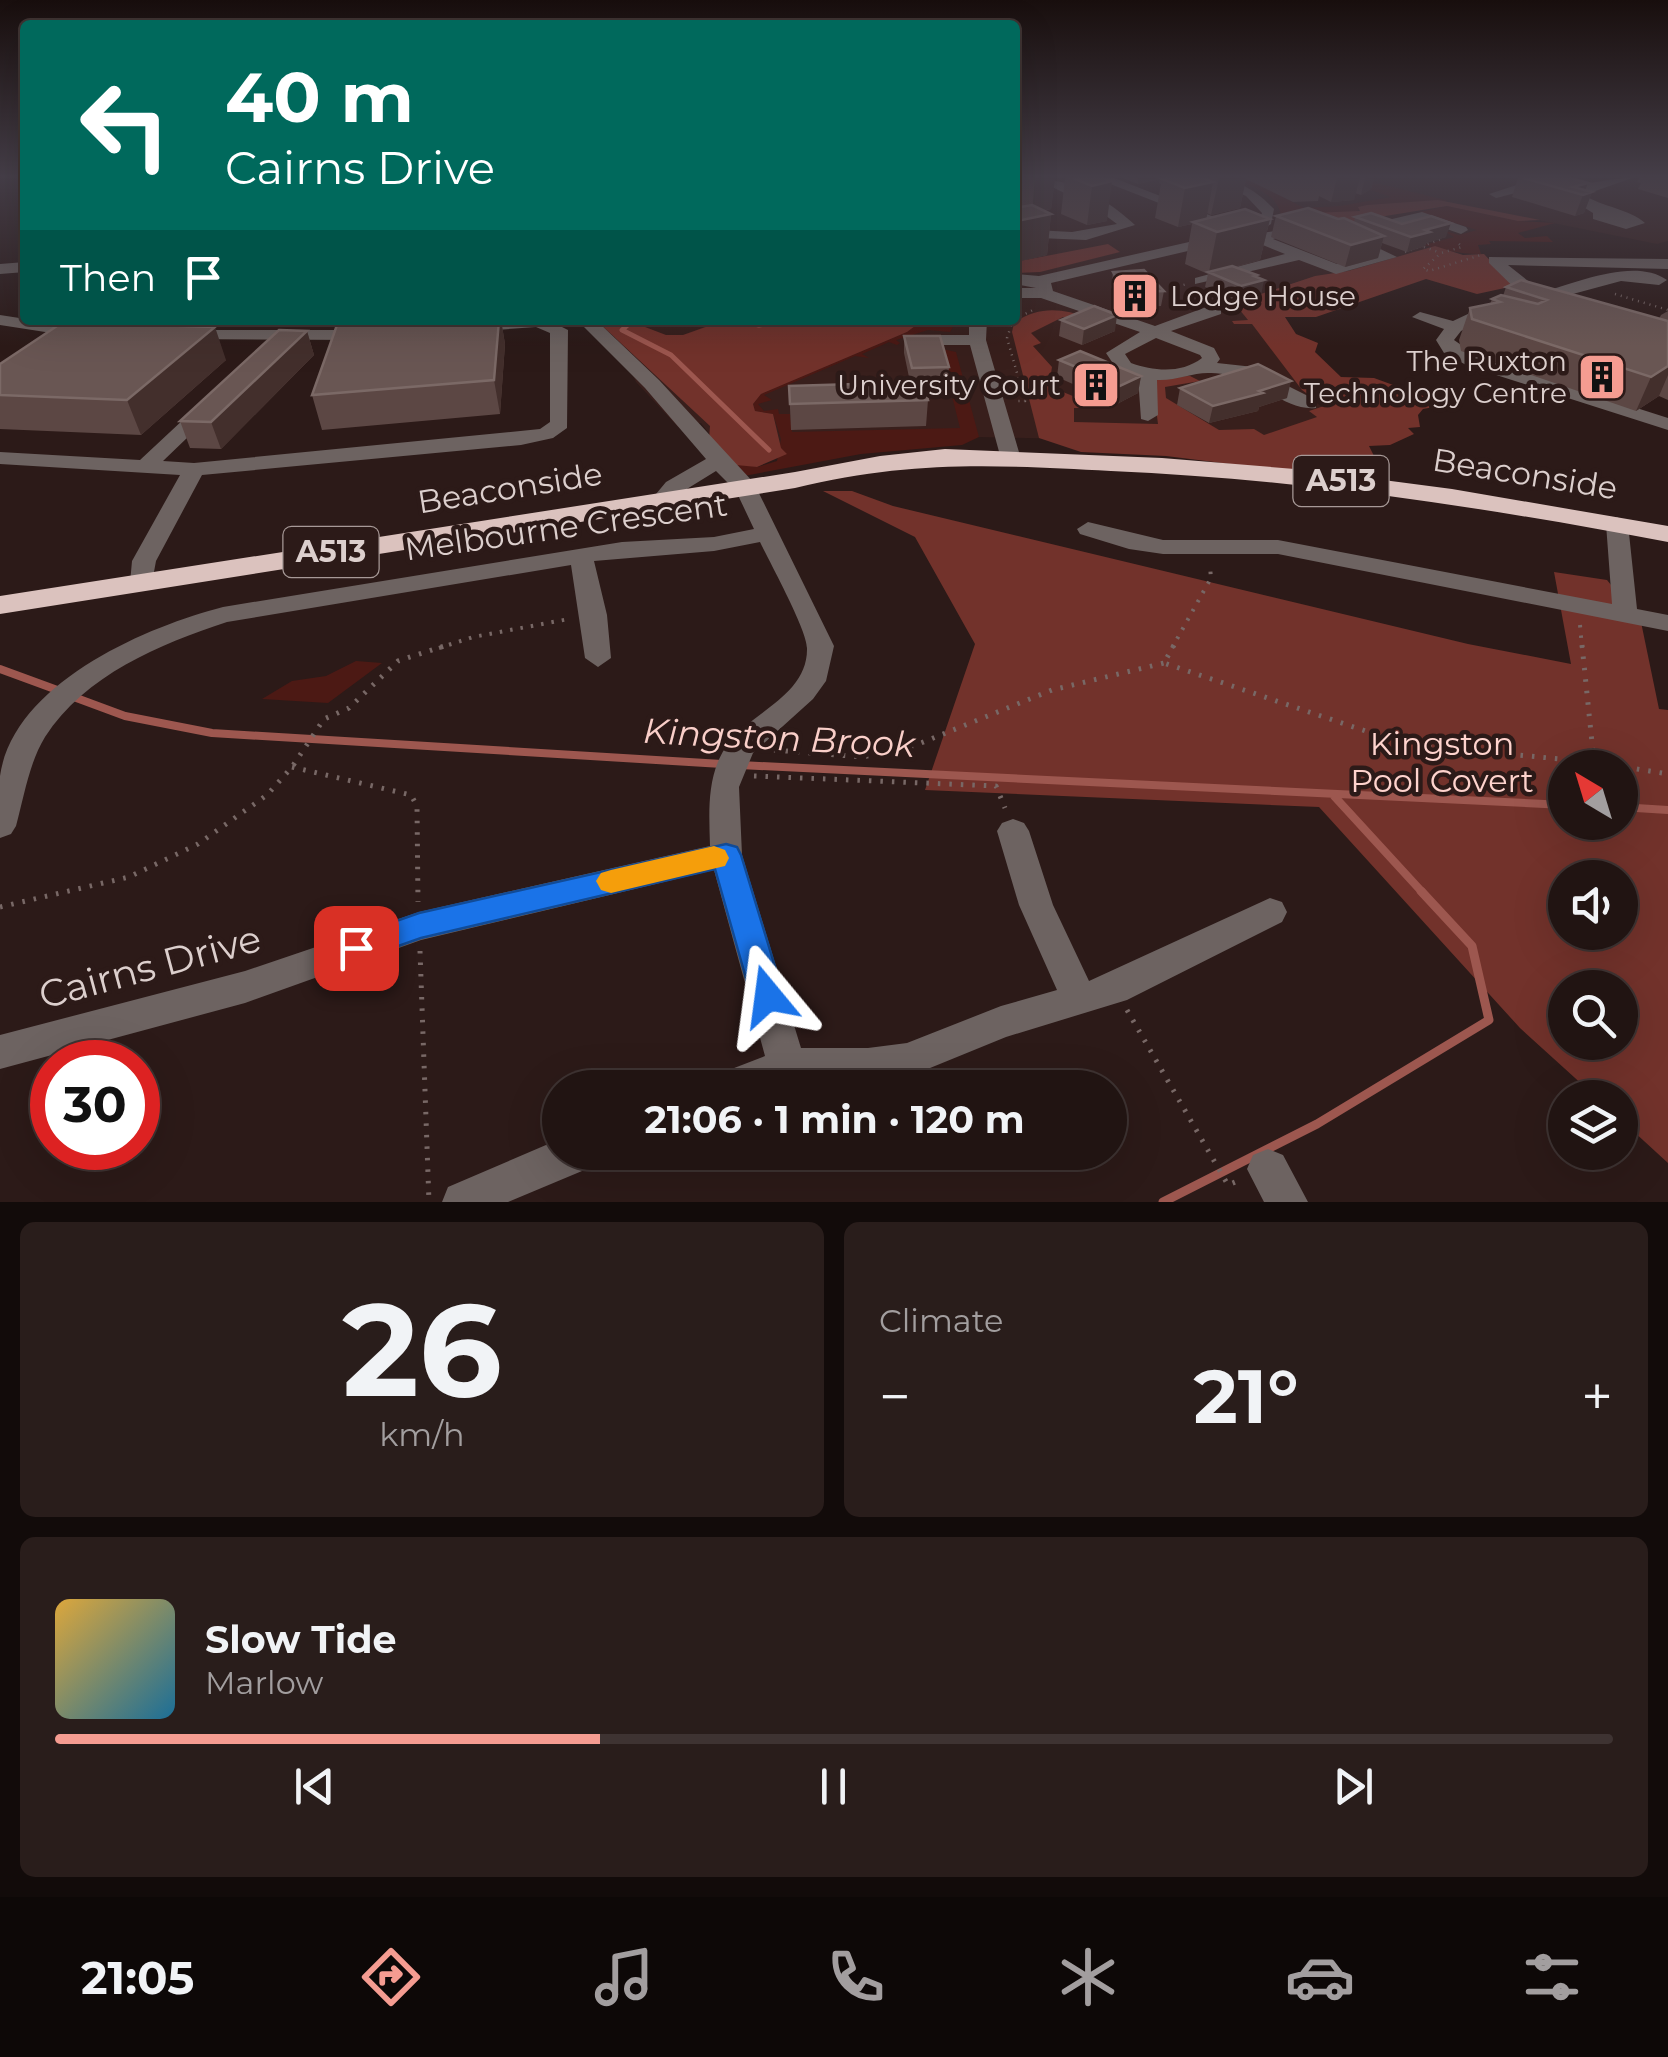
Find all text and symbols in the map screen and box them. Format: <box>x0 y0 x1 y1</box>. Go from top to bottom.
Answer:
text: 40 m <box>225 54 414 140</box>
icon: left <box>60 60 190 190</box>
text: Cairns Drive <box>225 140 495 195</box>
icon: arrive <box>176 250 231 305</box>
text: Then <box>60 254 156 301</box>
building icon: Lodge House <box>1109 270 1161 322</box>
place label: Lodge House <box>1170 279 1356 313</box>
place label: The Ruxton Technology Centre <box>1304 344 1567 410</box>
building icon: The Ruxton Technology Centre <box>1576 351 1628 403</box>
building icon: University Court <box>1070 359 1122 411</box>
place label: University Court <box>837 368 1061 402</box>
street label: Beaconside <box>1430 440 1620 507</box>
street label: Beaconside <box>415 454 605 521</box>
road number: A513 <box>1294 456 1388 506</box>
street label: Melbourne Crescent <box>402 485 730 568</box>
road number: A513 <box>284 527 378 577</box>
water label: Kingston Brook <box>642 709 918 766</box>
park label: Kingston Pool Covert <box>1350 724 1534 800</box>
north arrow <box>1548 750 1638 840</box>
map controls <box>1548 750 1638 1170</box>
button: sound <box>1548 860 1638 950</box>
pin <box>314 906 399 991</box>
street label: Cairns Drive <box>34 914 266 1019</box>
icon: arrive <box>329 921 384 976</box>
position arrow <box>716 944 820 1048</box>
button: search <box>1548 970 1638 1060</box>
speed limit sign: 30 <box>30 1040 160 1170</box>
button: layers <box>1548 1080 1638 1170</box>
text: 21:06 · 1 min · 120 m <box>644 1096 1025 1143</box>
text: 26 <box>342 1270 502 1429</box>
text: Climate <box>879 1301 1003 1340</box>
text: 21° <box>1193 1350 1299 1442</box>
text: − <box>879 1363 911 1430</box>
text: + <box>1581 1363 1613 1430</box>
text: km/h <box>379 1415 465 1454</box>
text: Slow Tide <box>205 1616 397 1663</box>
text: Marlow <box>205 1663 323 1702</box>
icon: previous <box>287 1759 342 1814</box>
icon: pause <box>806 1759 861 1814</box>
icon: next <box>1326 1759 1381 1814</box>
icon: directions <box>356 1942 426 2012</box>
icon: music <box>589 1942 659 2012</box>
icon: phone <box>821 1942 891 2012</box>
icon: climate <box>1053 1942 1123 2012</box>
icon: car <box>1285 1942 1355 2012</box>
icon: filters <box>1517 1942 1587 2012</box>
text: 21:05 <box>81 1950 194 2005</box>

